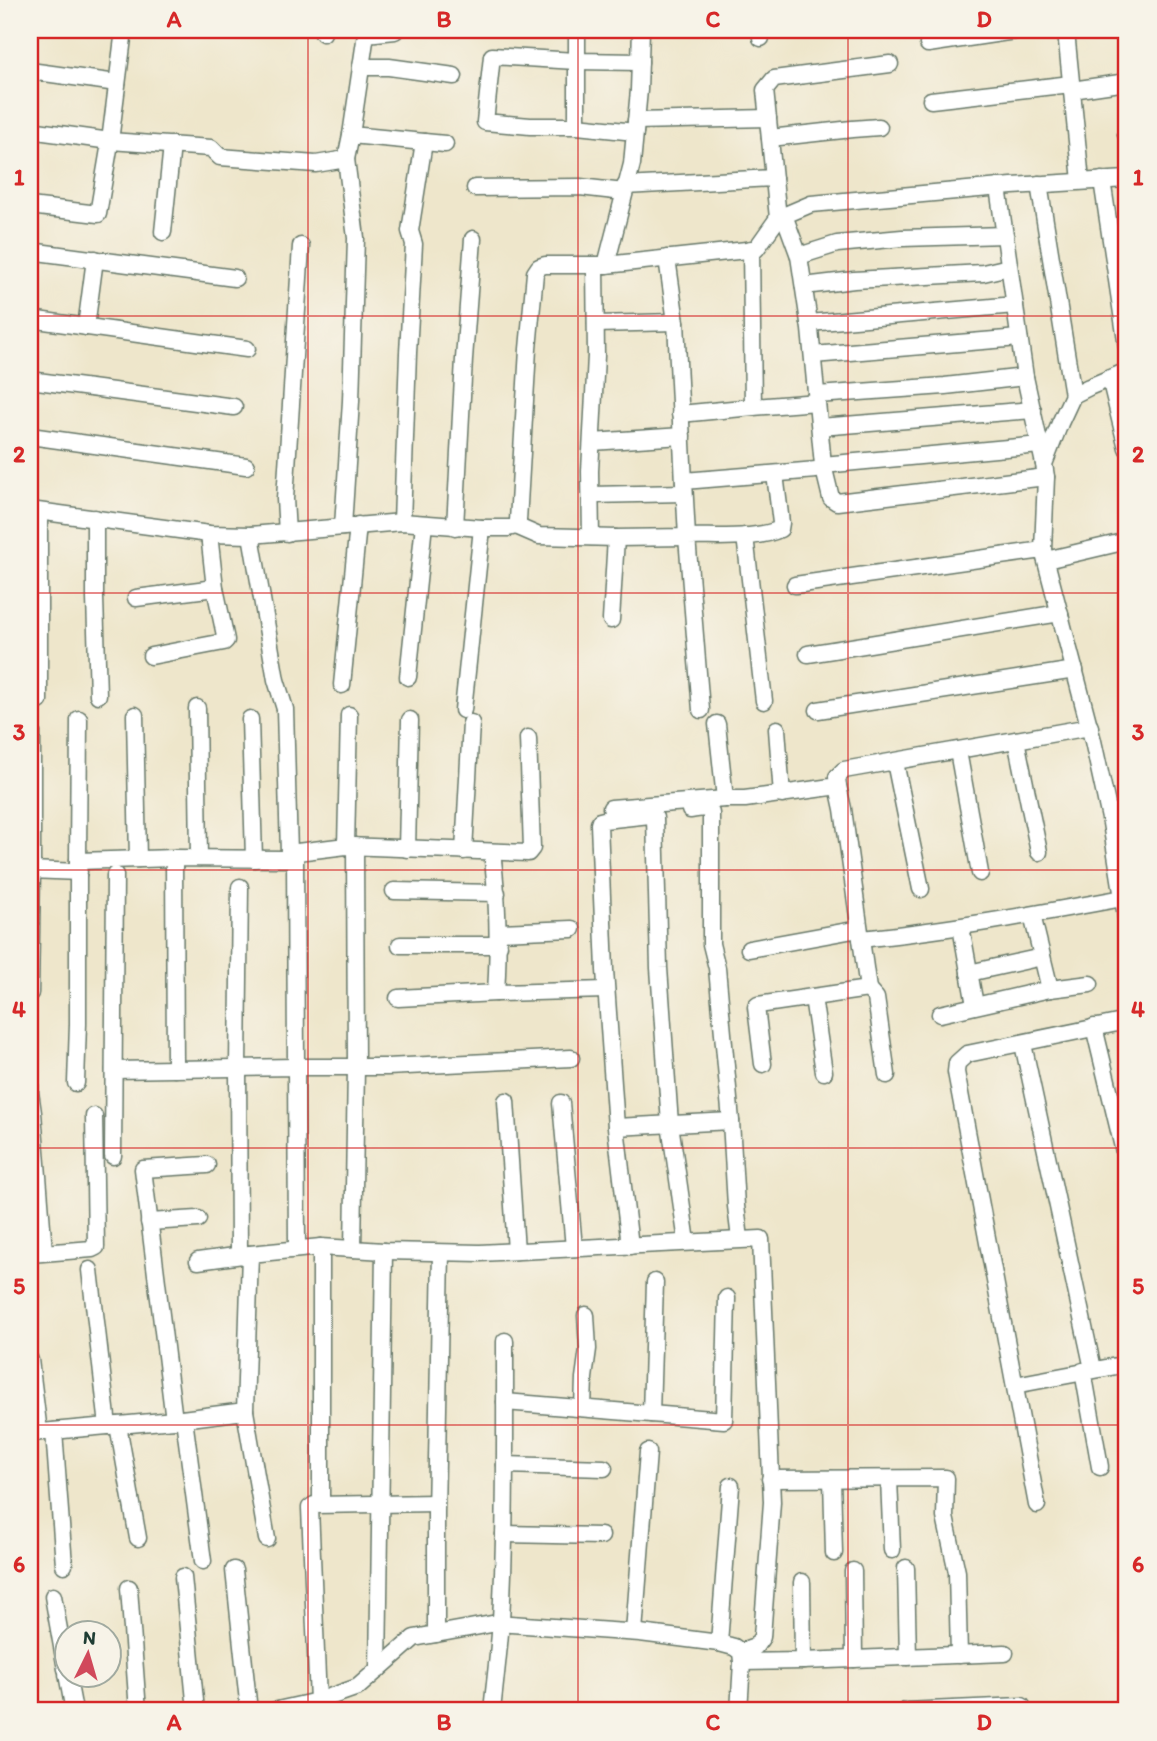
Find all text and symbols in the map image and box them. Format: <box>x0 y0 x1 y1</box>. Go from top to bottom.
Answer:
text: A <box>166 5 182 33</box>
text: B <box>437 5 452 33</box>
text: C <box>706 5 721 33</box>
text: D <box>976 5 992 33</box>
text: 1 <box>14 163 25 191</box>
text: 1 <box>1133 163 1144 191</box>
text: 2 <box>13 440 26 468</box>
text: 2 <box>1132 440 1145 468</box>
text: 3 <box>13 718 26 746</box>
text: 3 <box>1132 718 1145 746</box>
text: 4 <box>12 995 26 1023</box>
text: 4 <box>1131 995 1145 1023</box>
text: 5 <box>13 1272 25 1300</box>
text: 5 <box>1132 1272 1144 1300</box>
text: 6 <box>13 1550 25 1578</box>
text: 6 <box>1132 1550 1144 1578</box>
north arrow <box>52 1618 122 1688</box>
text: N <box>82 1626 97 1650</box>
text: A <box>166 1708 182 1736</box>
text: B <box>437 1708 452 1736</box>
text: C <box>706 1708 721 1736</box>
text: D <box>976 1708 992 1736</box>

